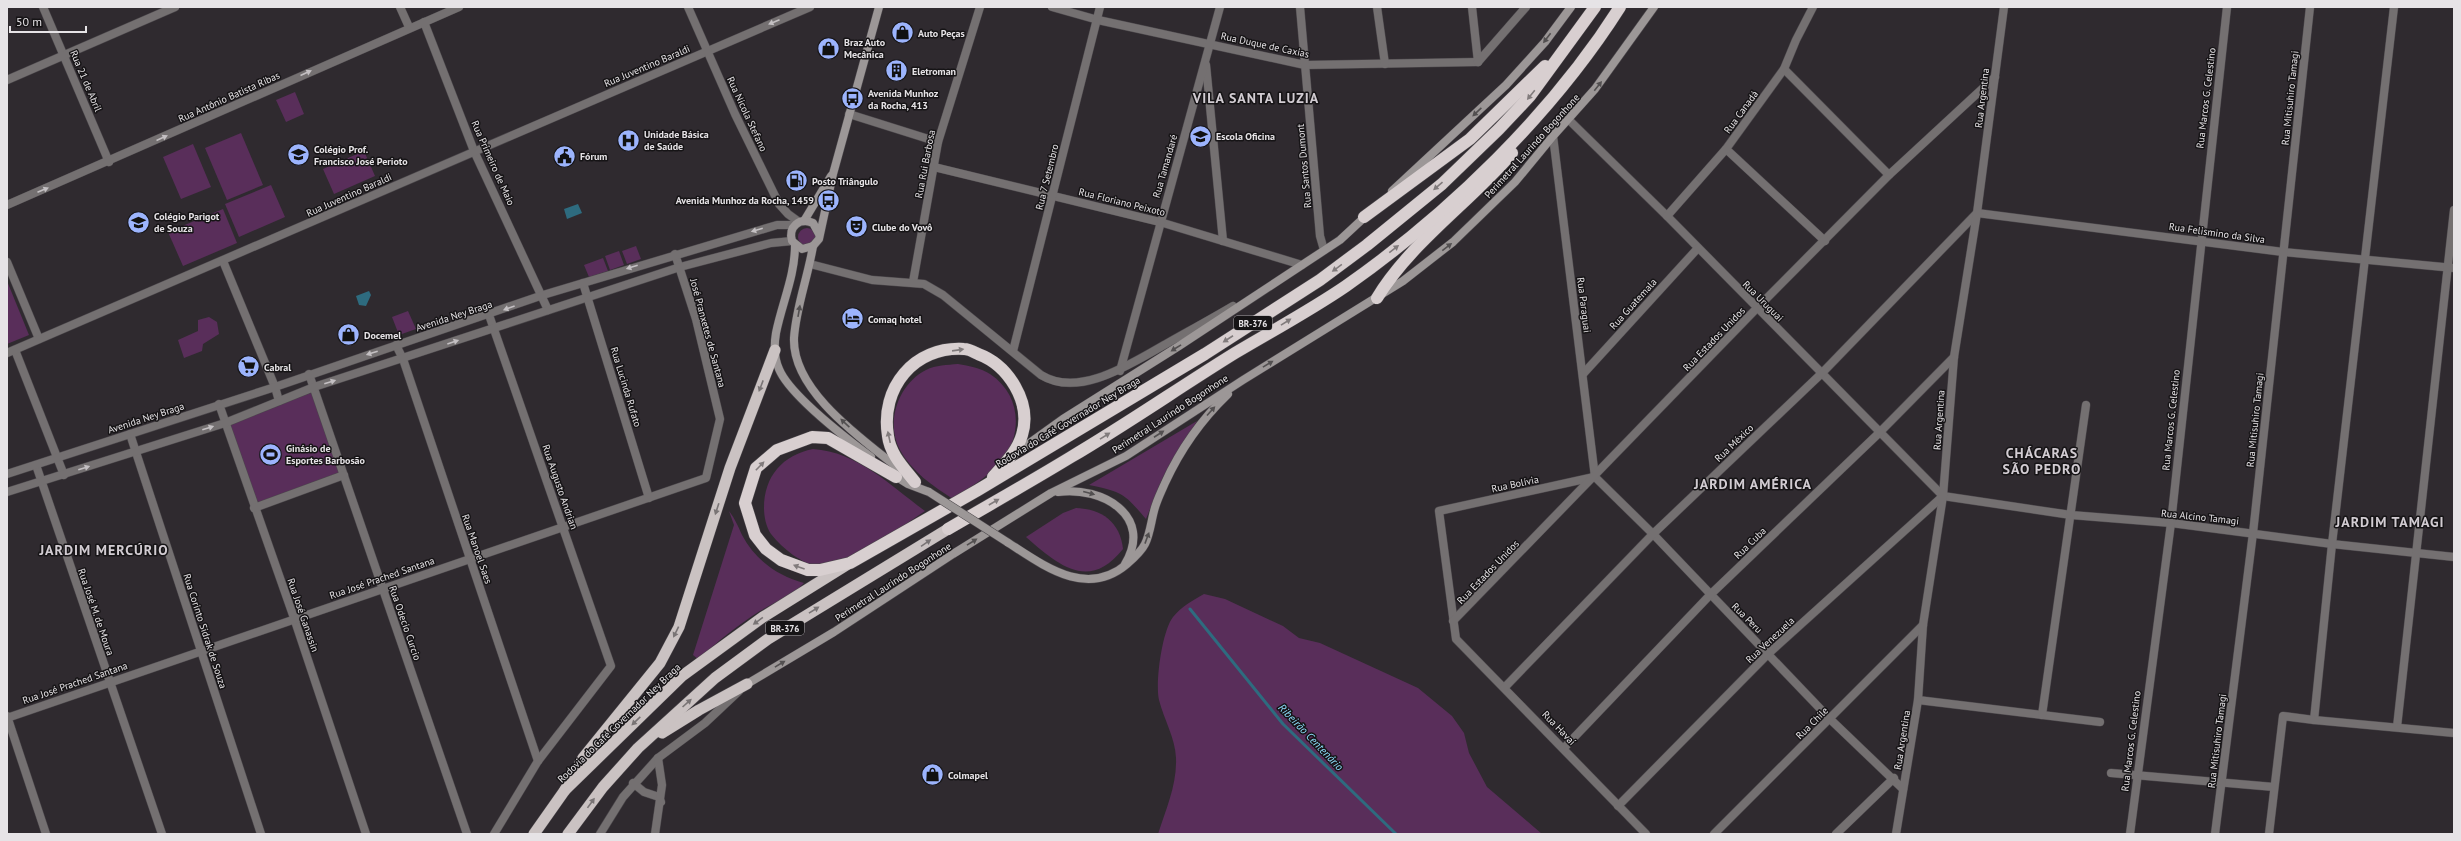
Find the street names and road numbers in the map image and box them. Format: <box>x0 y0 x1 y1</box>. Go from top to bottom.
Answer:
street label: Rua Duque de Caxias <box>1220 29 1310 61</box>
street label: Rua Juventino Baraldi <box>602 42 692 90</box>
street label: Rua Marcos G. Celestino <box>2193 47 2219 149</box>
street label: Rua 21 de Abril <box>67 48 105 114</box>
street label: Rua Mitisuhiro Tamagi <box>2279 50 2301 146</box>
street label: Rua Argentina <box>1972 67 1992 129</box>
street label: Rua Antônio Batista Ribas <box>176 69 282 125</box>
street label: Rua Nicola Stefano <box>724 74 770 154</box>
street label: Rua Canadá <box>1721 88 1761 136</box>
street label: Perimetral Laurindo Bogonhone <box>1482 91 1582 201</box>
street label: Rua Primeiro de Maio <box>468 119 518 207</box>
street label: Rua Santos Dumont <box>1294 123 1314 209</box>
street label: Rua Rui Barbosa <box>912 129 938 199</box>
street label: Rua Tamandaré <box>1150 133 1180 199</box>
street label: Rua 7 Setembro <box>1033 143 1061 211</box>
street label: Rua Juventino Baraldi <box>304 170 394 220</box>
street label: Rua Floriano Peixoto <box>1077 185 1167 219</box>
street label: Rua Felismino da Silva <box>2168 220 2266 246</box>
street label: José Pranxetes de Santana <box>687 276 729 389</box>
street label: Rua Paraguai <box>1574 276 1594 334</box>
street label: Rua Guatemala <box>1607 276 1659 332</box>
street label: Rua Uruguai <box>1740 278 1786 324</box>
street label: Avenida Ney Braga <box>414 298 494 334</box>
street label: Rua Estados Unidos <box>1680 304 1748 374</box>
road number: BR-376 <box>1234 316 1272 330</box>
street label: Rua Lucinda Rufato <box>608 345 644 429</box>
street label: Rua Marcos G. Celestino <box>2159 369 2183 471</box>
street label: Perimetral Laurindo Bogonhone <box>1109 372 1231 456</box>
street label: Rua Mitisuhiro Tamagi <box>2244 372 2266 468</box>
street label: Rodovia do Café Governador Ney Braga <box>993 374 1143 470</box>
street label: Rua Argentina <box>1930 389 1948 450</box>
street label: Avenida Ney Braga <box>106 400 186 436</box>
street label: Rua México <box>1712 421 1756 465</box>
street label: Rua Augusto Andrian <box>539 443 581 531</box>
street label: Rua Bolívia <box>1490 473 1540 495</box>
street label: Rua Alcino Tamagi <box>2160 506 2240 528</box>
street label: Rua Manoel Saes <box>459 512 495 586</box>
street label: Rua Cuba <box>1731 524 1769 562</box>
street label: Rua Estados Unidos <box>1454 537 1522 607</box>
street label: Perimetral Laurindo Bogonhone <box>832 540 954 624</box>
street label: Rua José Prached Santana <box>328 554 436 602</box>
street label: Rua José M. de Moura <box>75 567 117 657</box>
street label: Rua Corinto Sidrak de Souza <box>180 572 230 690</box>
street label: Rua José Ganassin <box>284 576 322 654</box>
street label: Rua Odecio Curcio <box>386 584 424 662</box>
street label: Rua Peru <box>1729 600 1765 636</box>
street label: Rua Venezuela <box>1743 614 1797 666</box>
road number: BR-376 <box>766 621 804 635</box>
street label: Rua José Prached Santana <box>21 659 129 707</box>
street label: Rodovia do Café Governador Ney Braga <box>555 661 683 785</box>
street label: Rua Marcos G. Celestino <box>2118 690 2144 792</box>
street label: Rua Mitisuhiro Tamagi <box>2205 693 2229 789</box>
street label: Rua Chile <box>1793 704 1831 742</box>
street label: Rua Havaí <box>1539 708 1579 748</box>
street label: Rua Argentina <box>1891 709 1913 771</box>

